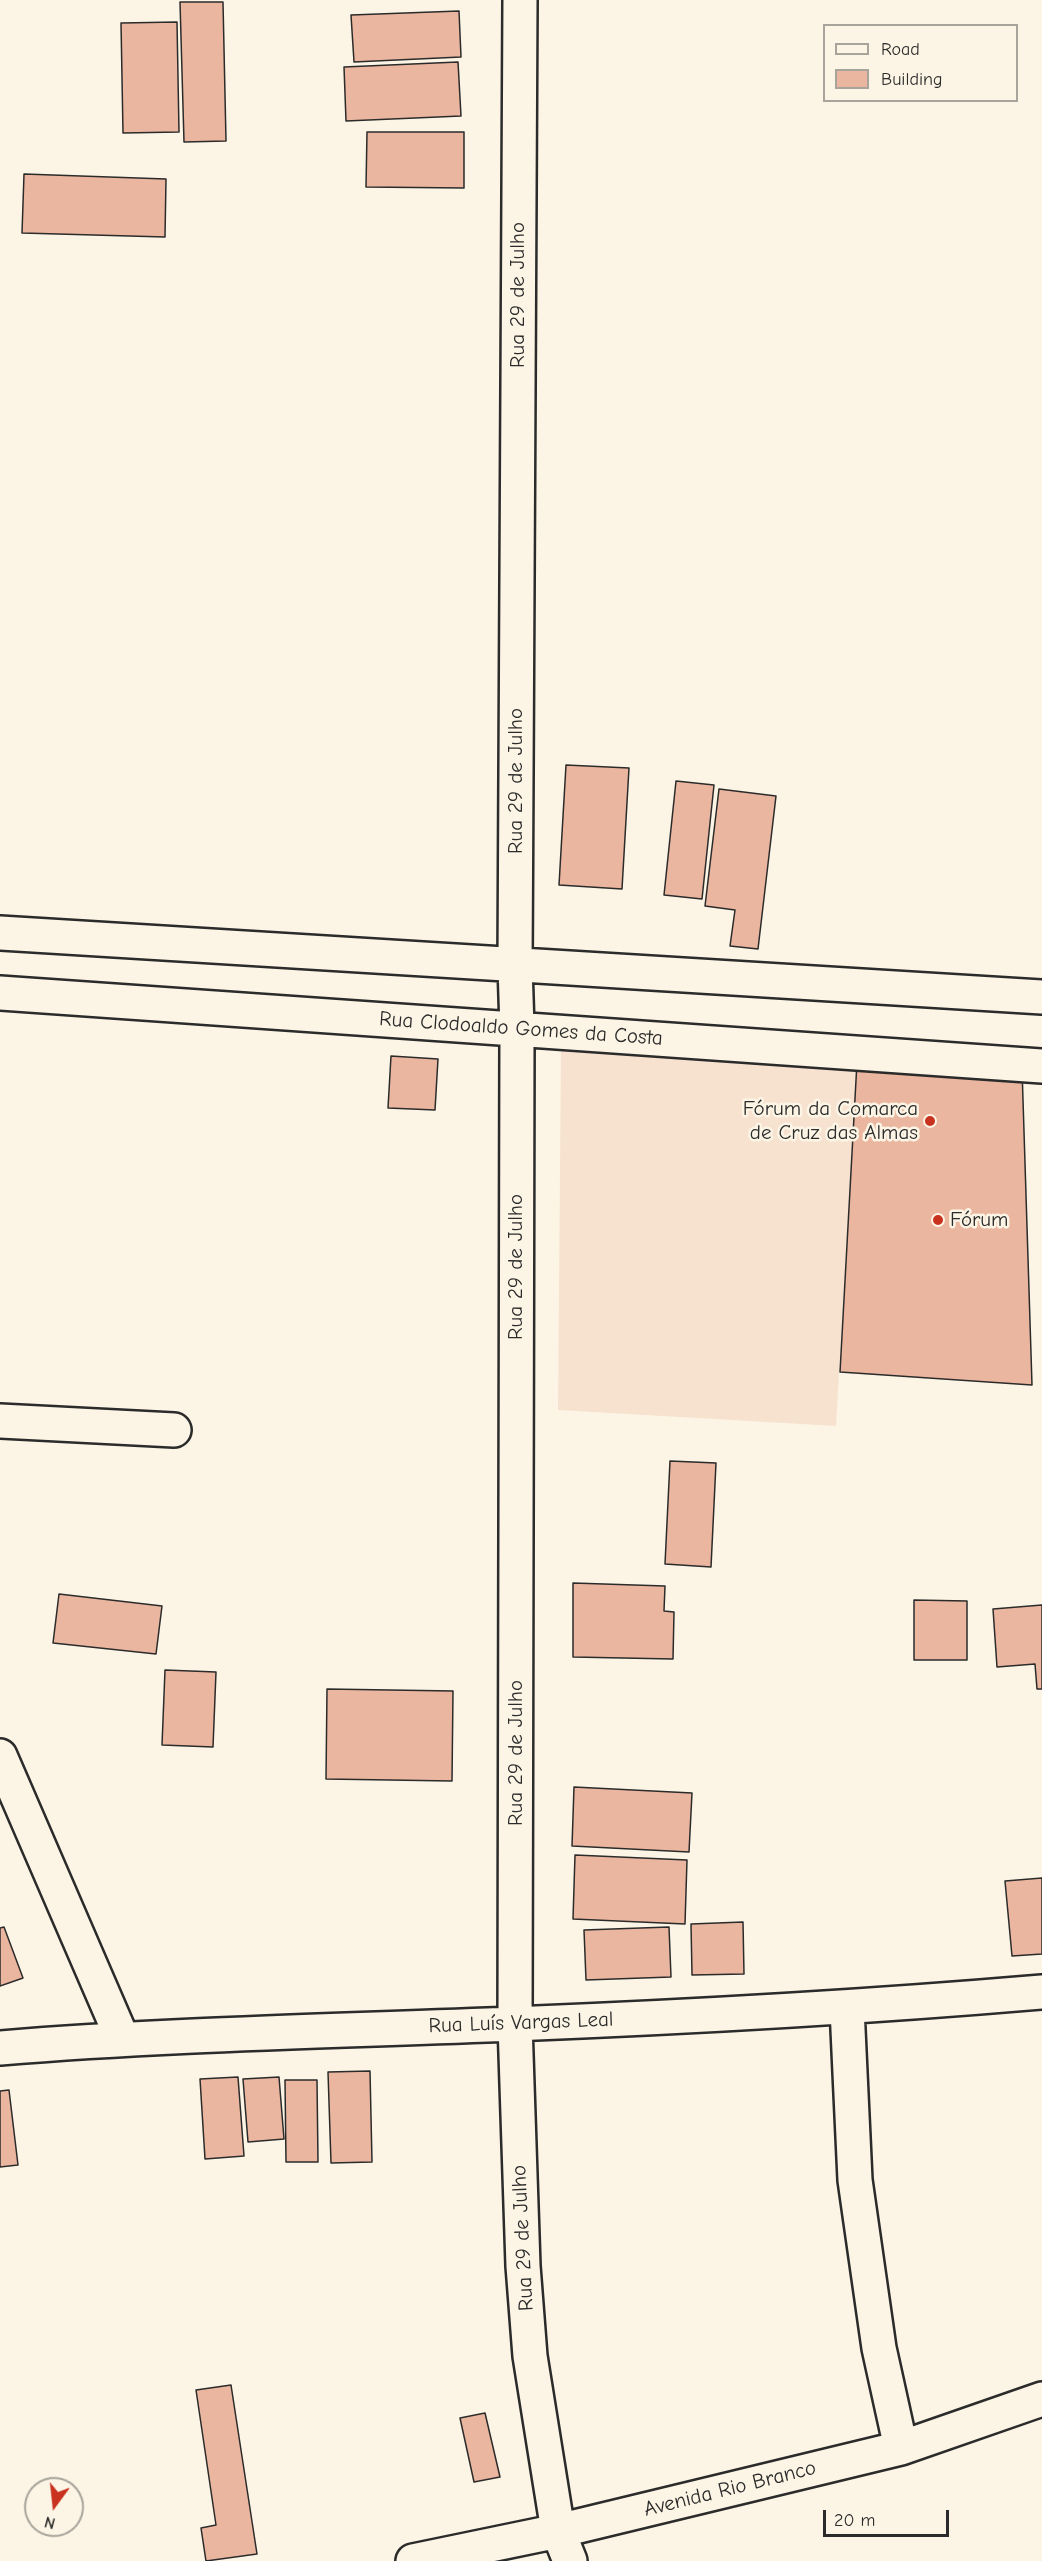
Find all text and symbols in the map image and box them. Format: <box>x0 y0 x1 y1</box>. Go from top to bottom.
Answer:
legend <box>823 24 1018 102</box>
text: Road <box>881 39 920 60</box>
text: Building <box>881 69 943 90</box>
street label: Rua 29 de Julho <box>505 222 531 368</box>
street label: Rua 29 de Julho <box>503 708 529 854</box>
street label: Rua Clodoaldo Gomes da Costa <box>378 1007 664 1051</box>
place label: Fórum da Comarca de Cruz das Almas <box>743 1096 918 1146</box>
marker: Fórum da Comarca de Cruz das Almas <box>923 1114 937 1128</box>
street label: Rua 29 de Julho <box>503 1194 529 1340</box>
place label: Fórum <box>950 1207 1008 1233</box>
marker: Fórum <box>931 1213 945 1227</box>
street label: Rua 29 de Julho <box>503 1680 529 1826</box>
street label: Rua Luís Vargas Leal <box>428 2007 614 2039</box>
street label: Rua 29 de Julho <box>507 2164 539 2312</box>
street label: Avenida Rio Branco <box>641 2455 819 2523</box>
north arrow <box>24 2477 84 2537</box>
scale bar <box>826 2498 952 2536</box>
text: 20 m <box>834 2510 875 2531</box>
text: N <box>42 2512 57 2532</box>

